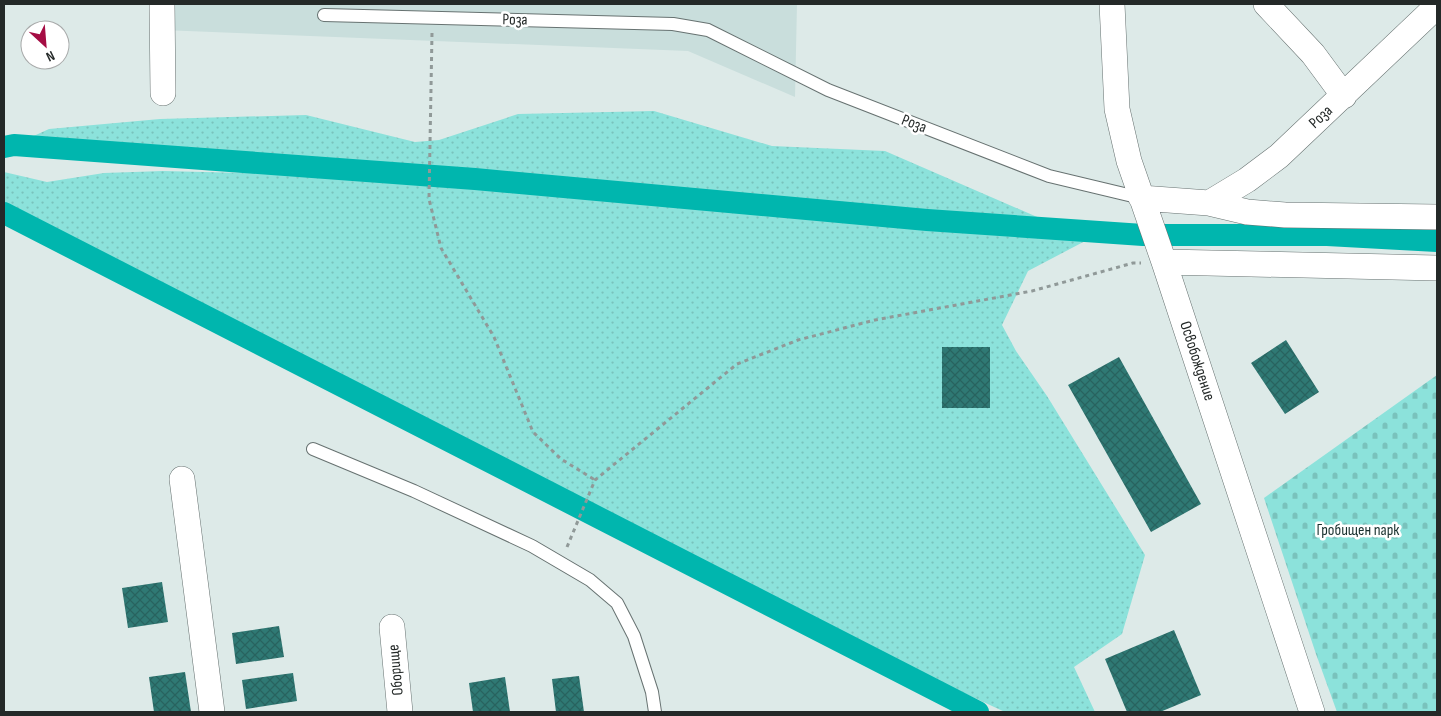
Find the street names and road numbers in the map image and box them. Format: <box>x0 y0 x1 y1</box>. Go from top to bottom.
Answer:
street label: Роза <box>502 10 528 30</box>
street label: Роза <box>1305 101 1337 133</box>
street label: Роза <box>899 111 929 137</box>
street label: Освобождение <box>1175 319 1219 403</box>
street label: Оборище <box>384 644 408 696</box>

